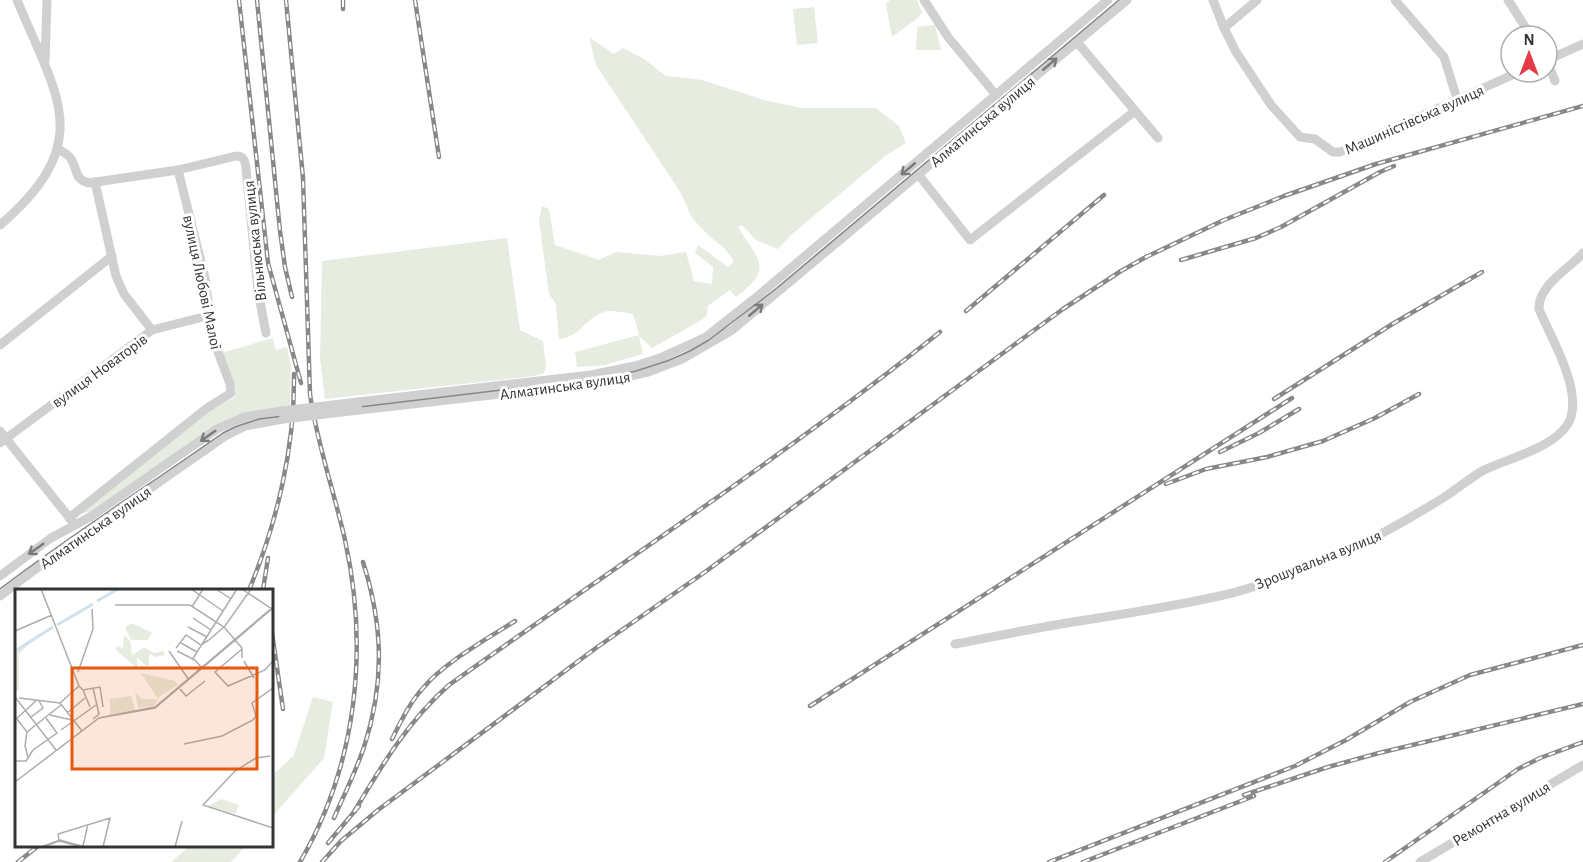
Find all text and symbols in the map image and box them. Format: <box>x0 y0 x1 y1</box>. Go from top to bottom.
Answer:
north arrow <box>1499 24 1559 84</box>
text: N <box>1523 32 1535 48</box>
one-way arrow <box>1042 57 1057 71</box>
street label: Алматинська вулиця <box>927 73 1039 171</box>
street label: Машиністівська вулиця <box>1342 82 1487 159</box>
one-way arrow <box>901 162 916 176</box>
street label: Вільнюська вулиця <box>241 180 270 302</box>
street label: вулиця Любові Малої <box>179 214 224 351</box>
one-way arrow <box>747 304 763 317</box>
street label: вулиця Новаторів <box>49 331 151 412</box>
street label: Алматинська вулиця <box>499 369 632 404</box>
one-way arrow <box>200 430 216 442</box>
street label: Алматинська вулиця <box>37 483 155 573</box>
street label: Зрошувальна вулиця <box>1253 527 1384 593</box>
one-way arrow <box>29 543 45 555</box>
inset map <box>15 589 273 847</box>
street label: Ремонтна вулиця <box>1450 778 1554 850</box>

